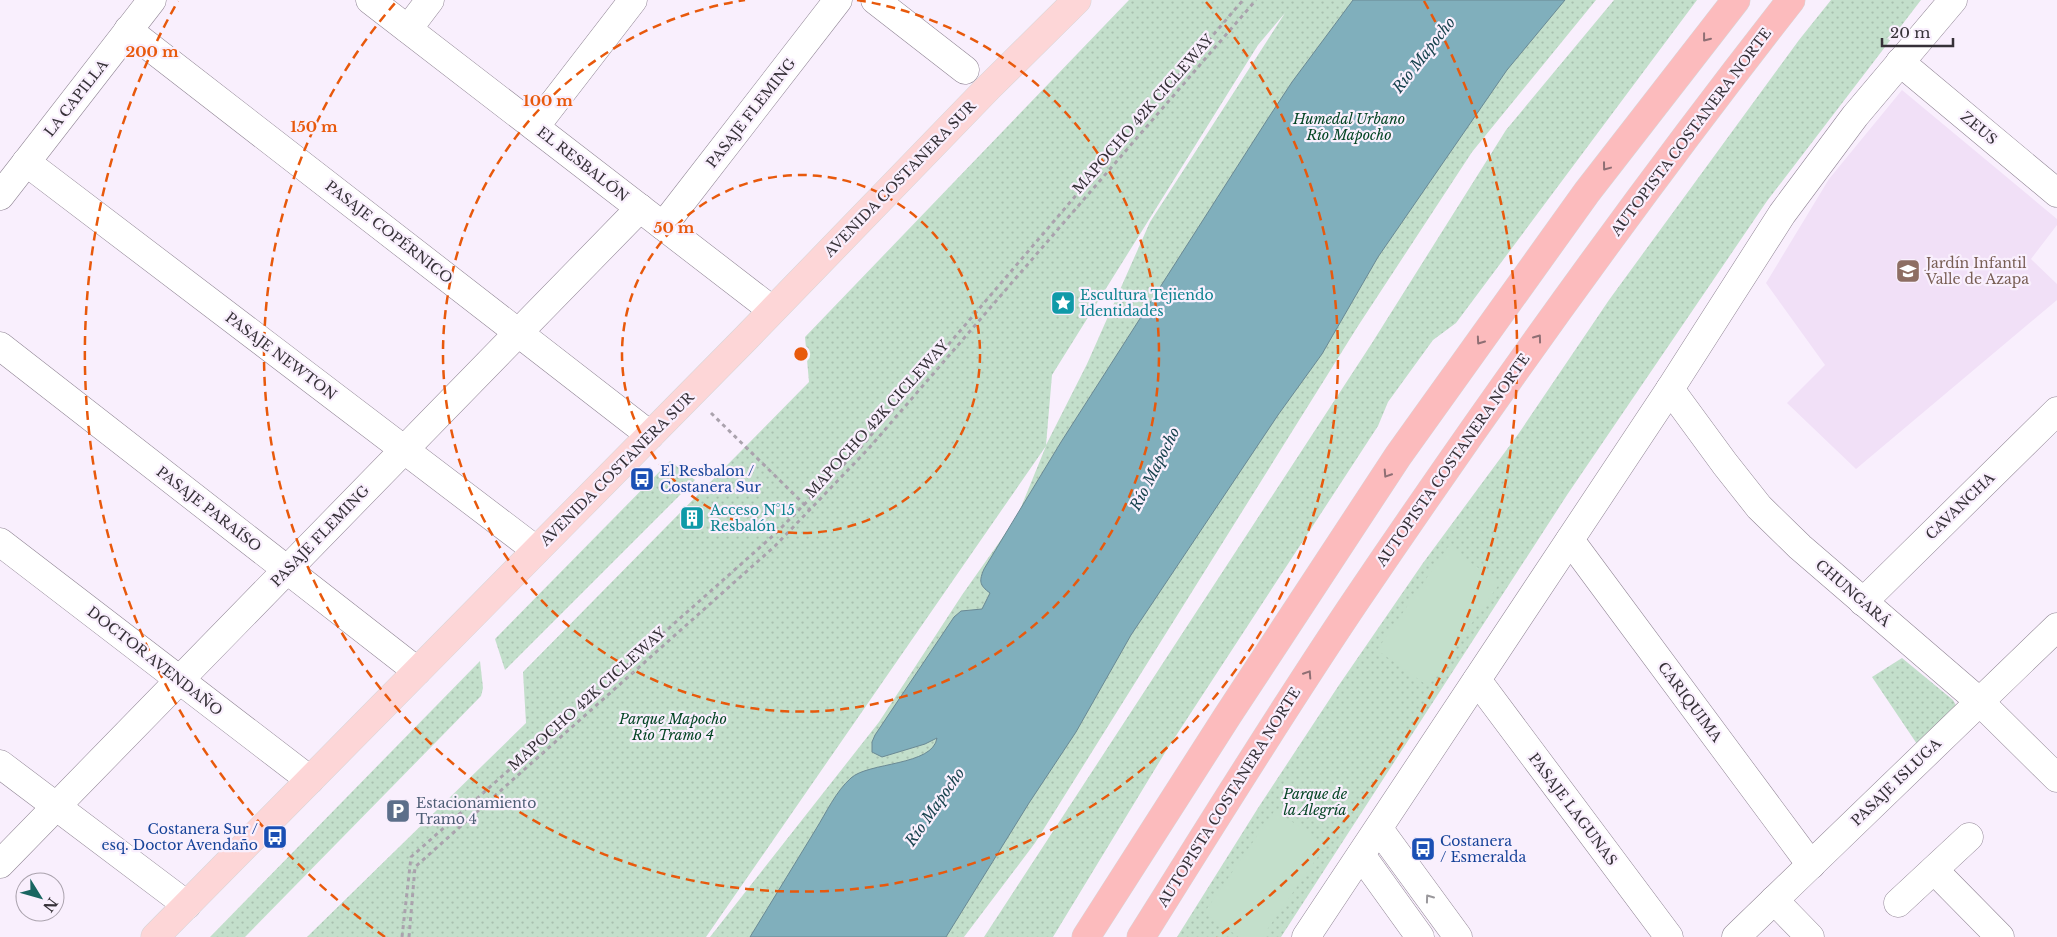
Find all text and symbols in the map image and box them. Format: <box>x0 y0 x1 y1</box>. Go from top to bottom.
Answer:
water label: Río Mapocho <box>1387 13 1459 97</box>
scale bar <box>1882 15 1953 47</box>
text: 20 m <box>1890 23 1930 42</box>
street label: AUTOPISTA COSTANERA NORTE <box>1606 25 1775 240</box>
street label: MAPOCHO 42K CICLEWAY <box>1069 30 1218 197</box>
one-way arrow <box>1703 32 1711 41</box>
text: 200 m <box>126 42 179 61</box>
street label: PASAJE FLEMING <box>703 55 799 171</box>
street label: LA CAPILLA <box>40 56 112 140</box>
text: 100 m <box>523 91 573 110</box>
street label: AVENIDA COSTANERA SUR <box>820 96 980 262</box>
street label: ZEUS <box>1957 108 2001 148</box>
park label: Humedal Urbano Río Mapocho <box>1292 110 1405 144</box>
text: 150 m <box>290 117 338 136</box>
street label: EL RESBALÓN <box>534 123 633 206</box>
one-way arrow <box>1603 161 1612 171</box>
street label: PASAJE COPÉRNICO <box>322 177 456 287</box>
text: 50 m <box>654 218 695 237</box>
place label: Jardín Infantil Valle de Azapa <box>1924 254 2029 288</box>
school or university icon: Jardín Infantil Valle de Azapa <box>1895 258 1921 284</box>
place label: Escultura Tejiendo Identidades <box>1080 286 1214 320</box>
place icon: Escultura Tejiendo Identidades <box>1050 290 1076 316</box>
street label: PASAJE NEWTON <box>222 308 341 404</box>
one-way arrow <box>1532 334 1541 344</box>
one-way arrow <box>1477 335 1486 345</box>
street label: MAPOCHO 42K CICLEWAY <box>802 336 953 501</box>
centre of rings <box>792 345 810 363</box>
street label: AUTOPISTA COSTANERA NORTE <box>1372 350 1534 571</box>
street label: AVENIDA COSTANERA SUR <box>536 388 698 550</box>
water label: Río Mapocho <box>1125 424 1184 515</box>
street label: PASAJE PARAÍSO <box>153 462 265 556</box>
place label: El Resbalon / Costanera Sur <box>660 462 761 496</box>
bus stop icon: El Resbalon / Costanera Sur <box>629 466 655 492</box>
one-way arrow <box>1384 468 1393 478</box>
street label: CAVANCHA <box>1922 468 1998 543</box>
street label: PASAJE FLEMING <box>267 481 373 591</box>
place label: Acceso N°15 Resbalón <box>709 501 795 535</box>
building icon: Acceso N°15 Resbalón <box>679 505 705 531</box>
street label: CHUNGARÁ <box>1812 556 1894 631</box>
street label: DOCTOR AVENDAÑO <box>84 602 226 720</box>
street label: MAPOCHO 42K CICLEWAY <box>505 623 670 774</box>
street label: CARIQUIMA <box>1654 658 1726 746</box>
one-way arrow <box>1301 671 1311 680</box>
street label: AUTOPISTA COSTANERA NORTE <box>1153 684 1304 911</box>
park label: Parque Mapocho Río Tramo 4 <box>618 710 727 744</box>
street label: PASAJE ISLUGA <box>1847 734 1945 830</box>
street label: PASAJE LAGUNAS <box>1525 749 1621 869</box>
water label: Río Mapocho <box>900 764 969 850</box>
park label: Parque de la Alegría <box>1282 785 1348 819</box>
place label: Estacionamiento Tramo 4 <box>416 794 536 828</box>
parking icon: Estacionamiento Tramo 4 <box>385 798 411 824</box>
place label: Costanera Sur / esq. Doctor Avendaño <box>102 820 259 854</box>
bus stop icon: Costanera Sur / esq. Doctor Avendaño <box>262 824 288 850</box>
place label: Costanera / Esmeralda <box>1440 832 1526 866</box>
bus stop icon: Costanera / Esmeralda <box>1410 836 1436 862</box>
north arrow <box>15 872 65 922</box>
text: N <box>39 894 62 915</box>
one-way arrow <box>1426 894 1435 904</box>

